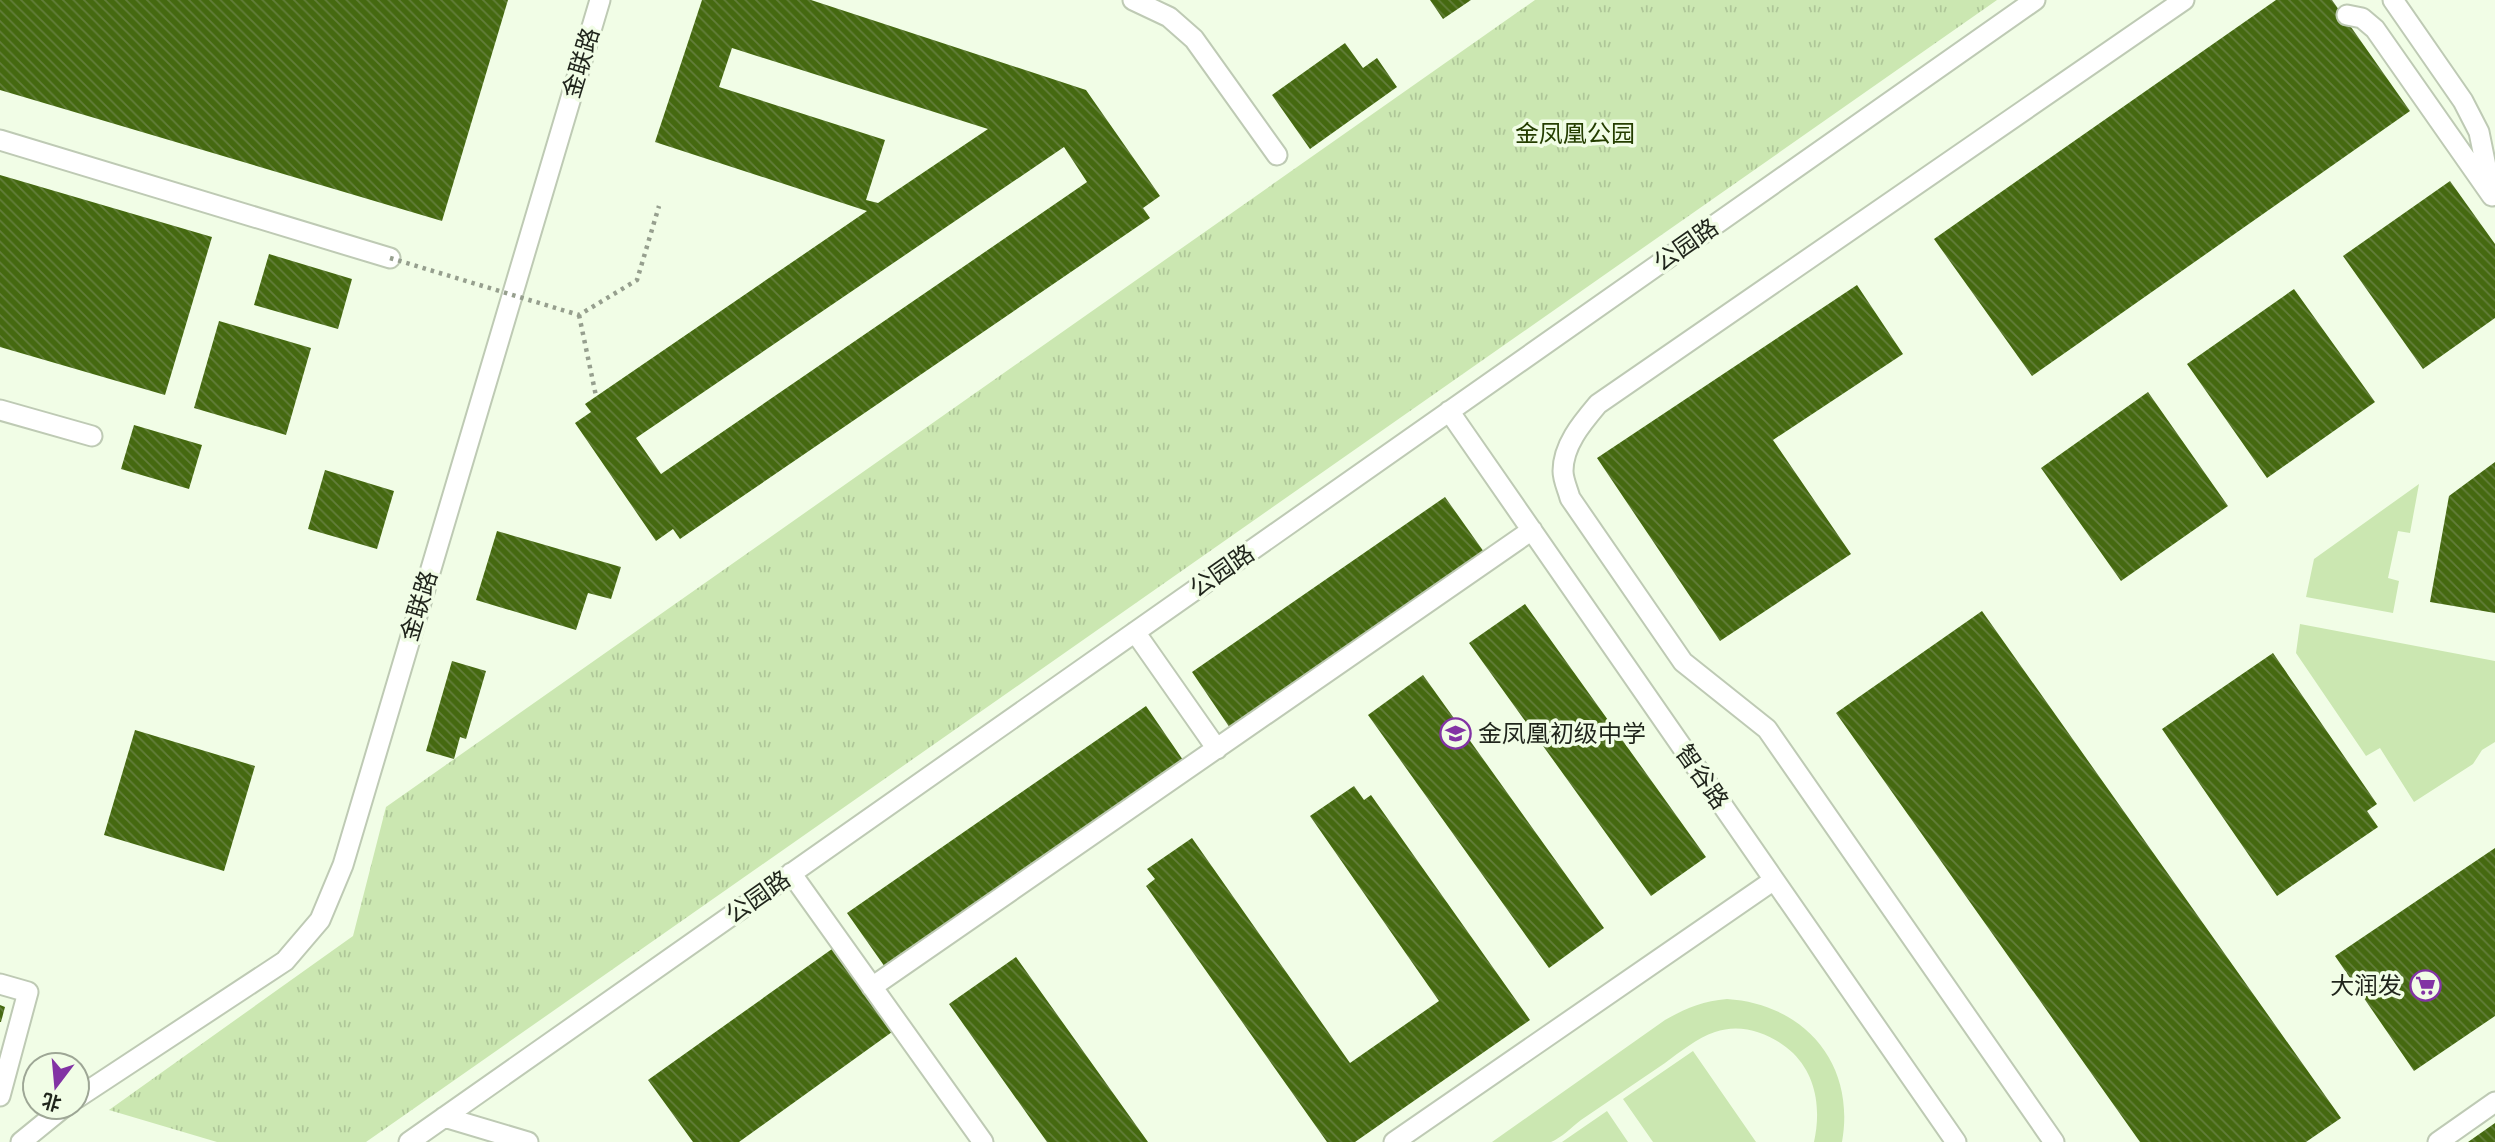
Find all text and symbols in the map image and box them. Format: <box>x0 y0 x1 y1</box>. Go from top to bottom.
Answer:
street label: 金联路 <box>556 24 604 101</box>
park label: 金凤凰公园 <box>1515 119 1635 147</box>
street label: 公园路 <box>1648 212 1723 276</box>
street label: 公园路 <box>1184 538 1259 602</box>
street label: 金联路 <box>394 567 442 644</box>
school or university icon: 金凤凰初级中学 <box>1438 717 1472 751</box>
place label: 金凤凰初级中学 <box>1478 719 1646 747</box>
street label: 智谷路 <box>1671 739 1735 814</box>
street label: 公园路 <box>720 864 795 928</box>
supermarket icon: 大润发 <box>2408 969 2442 1003</box>
place label: 大润发 <box>2330 971 2402 999</box>
north arrow <box>21 1051 91 1121</box>
text: 北 <box>39 1089 63 1116</box>

